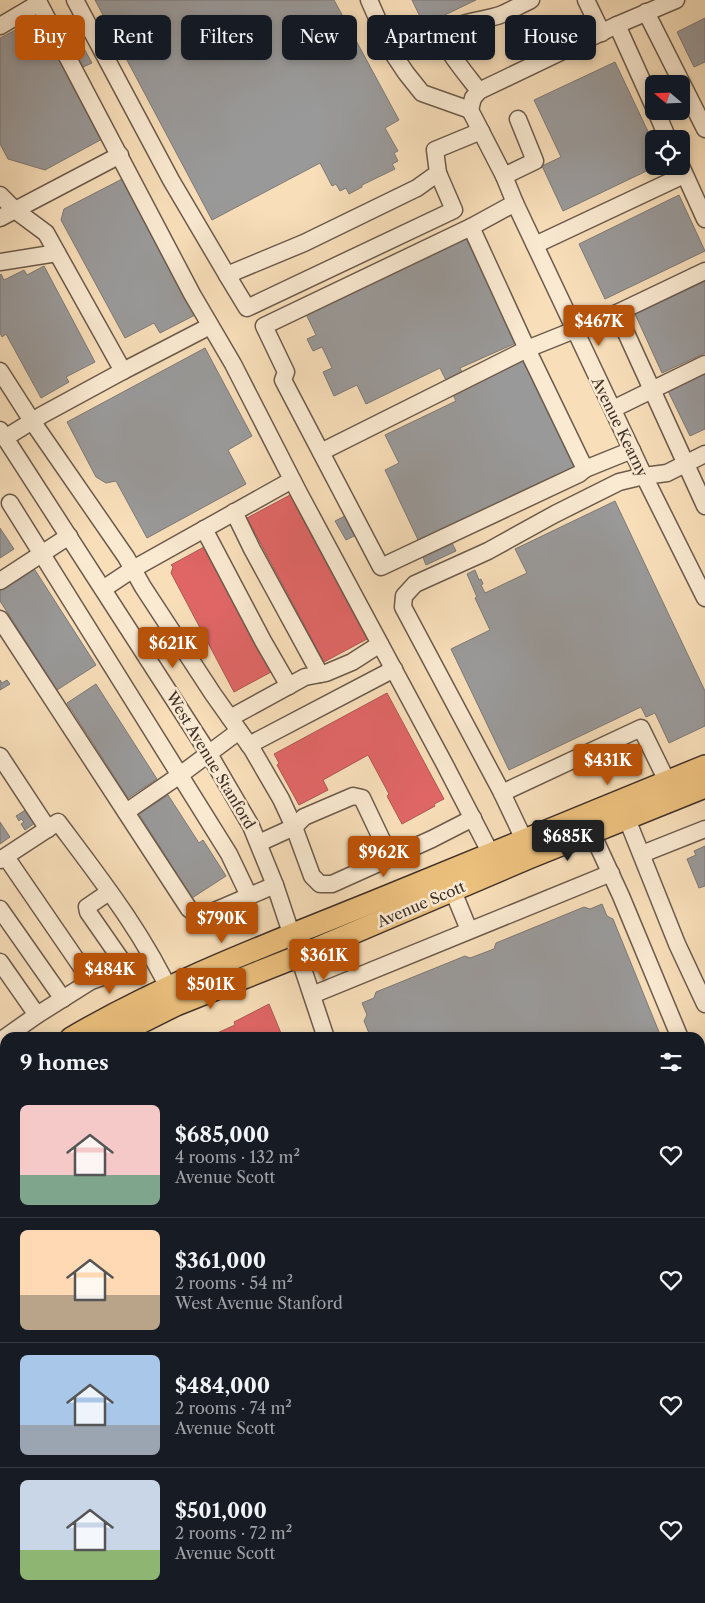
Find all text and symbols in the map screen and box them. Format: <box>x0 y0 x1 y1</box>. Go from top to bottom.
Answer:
chip: Buy <box>15 15 85 60</box>
chip: Rent <box>95 15 171 60</box>
chip: Filters <box>181 15 272 60</box>
chip: New <box>282 15 357 60</box>
chip: Apartment <box>367 15 495 60</box>
chip: House <box>505 15 596 60</box>
north arrow <box>645 75 690 120</box>
map controls <box>645 75 690 175</box>
button: locate <box>645 130 690 175</box>
pin: $467K <box>564 304 634 347</box>
text: $467K <box>575 311 623 331</box>
street label: Avenue Kearny <box>587 373 653 481</box>
pin: $621K <box>138 626 208 669</box>
text: $621K <box>149 633 197 653</box>
street label: West Avenue Stanford <box>162 687 260 832</box>
pin: $431K <box>573 744 643 786</box>
text: $431K <box>584 750 632 770</box>
pin: $685K <box>533 820 603 862</box>
text: $685K <box>543 826 593 846</box>
pin: $962K <box>349 836 419 878</box>
text: $962K <box>359 842 409 862</box>
street label: Avenue Scott <box>373 877 469 931</box>
pin: $790K <box>187 902 257 944</box>
text: $790K <box>197 908 247 928</box>
pin: $361K <box>289 938 359 981</box>
text: $361K <box>300 945 348 965</box>
pin: $484K <box>75 952 145 995</box>
text: $484K <box>85 959 135 979</box>
pin: $501K <box>176 968 246 1010</box>
text: $501K <box>187 974 235 994</box>
icon: filters <box>657 1048 685 1076</box>
text: 9 homes <box>20 1050 109 1075</box>
text: $685,000 <box>175 1122 269 1147</box>
icon: home <box>60 1125 120 1185</box>
icon: heart <box>657 1141 685 1169</box>
text: 4 rooms · 132 m² <box>175 1147 300 1167</box>
text: Avenue Scott <box>175 1167 275 1187</box>
text: $361,000 <box>175 1248 266 1273</box>
icon: home <box>60 1250 120 1310</box>
icon: heart <box>657 1266 685 1294</box>
text: 2 rooms · 54 m² <box>175 1273 293 1293</box>
text: West Avenue Stanford <box>175 1293 343 1313</box>
text: $484,000 <box>175 1373 270 1398</box>
icon: home <box>60 1375 120 1435</box>
icon: heart <box>657 1391 685 1419</box>
text: 2 rooms · 74 m² <box>175 1398 292 1418</box>
text: Avenue Scott <box>175 1418 275 1438</box>
text: $501,000 <box>175 1498 267 1523</box>
icon: home <box>60 1500 120 1560</box>
icon: heart <box>657 1516 685 1544</box>
text: 2 rooms · 72 m² <box>175 1523 292 1543</box>
text: Avenue Scott <box>175 1543 275 1563</box>

